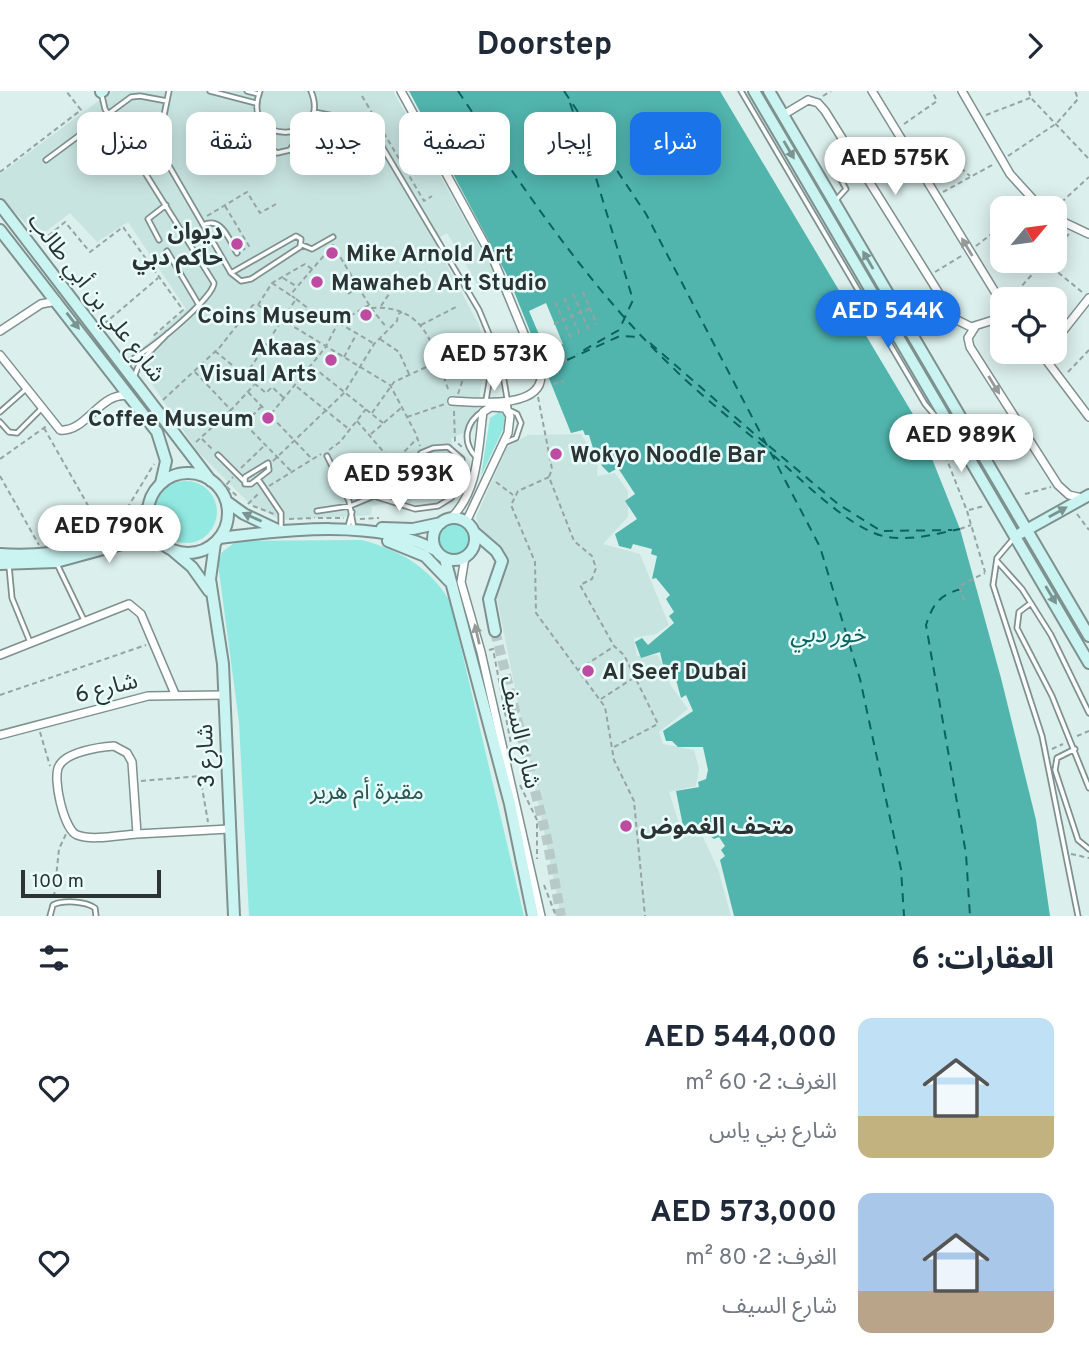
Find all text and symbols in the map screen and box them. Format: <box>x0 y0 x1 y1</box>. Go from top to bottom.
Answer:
text: Doorstep <box>477 26 612 66</box>
icon: heart <box>35 27 73 65</box>
icon: forward <box>1016 27 1054 65</box>
chip: منزل <box>77 112 172 175</box>
chip: شقة <box>186 112 276 175</box>
chip: جديد <box>290 112 385 175</box>
chip: تصفية <box>399 112 510 175</box>
chip: إيجار <box>524 112 616 175</box>
chip: شراء <box>630 112 721 175</box>
pin: AED 575K <box>823 137 967 197</box>
one-way arrow <box>783 140 795 159</box>
text: AED 575K <box>840 145 950 174</box>
north arrow <box>990 196 1068 273</box>
map controls <box>990 196 1067 364</box>
street label: شارع علي بن أبي طالب <box>20 207 172 389</box>
place label: ديوان حاكم دبي <box>132 219 223 275</box>
marker: ديوان حاكم دبي <box>229 236 245 252</box>
one-way arrow <box>960 238 973 257</box>
place label: Mike Arnold Art <box>346 241 514 270</box>
marker: Mike Arnold Art <box>324 245 340 261</box>
one-way arrow <box>862 250 874 269</box>
place label: Mawaheb Art Studio <box>331 270 547 299</box>
marker: Mawaheb Art Studio <box>309 274 325 290</box>
button: locate <box>990 287 1067 364</box>
pin: AED 544K <box>816 291 960 350</box>
text: AED 544K <box>832 298 944 327</box>
place label: Coins Museum <box>197 303 352 332</box>
marker: Coins Museum <box>358 307 374 323</box>
one-way arrow <box>66 312 81 330</box>
pin: AED 573K <box>422 334 566 393</box>
place label: Akaas Visual Arts <box>199 335 317 390</box>
text: AED 573K <box>440 341 548 370</box>
marker: Akaas Visual Arts <box>323 352 339 368</box>
one-way arrow <box>987 375 1000 394</box>
place label: Coffee Museum <box>88 406 254 435</box>
marker: Coffee Museum <box>260 410 276 426</box>
pin: AED 989K <box>889 415 1033 474</box>
text: AED 989K <box>905 422 1017 451</box>
place label: Wokyo Noodle Bar <box>570 442 766 471</box>
marker: Wokyo Noodle Bar <box>548 446 564 462</box>
pin: AED 593K <box>327 453 471 513</box>
text: AED 593K <box>344 461 454 490</box>
pin: AED 790K <box>37 505 181 565</box>
one-way arrow <box>1048 506 1068 518</box>
one-way arrow <box>242 511 263 522</box>
text: AED 790K <box>54 513 164 542</box>
one-way arrow <box>1045 585 1058 604</box>
water label: خور دبي <box>790 621 867 653</box>
one-way arrow <box>471 623 482 645</box>
place label: Al Seef Dubai <box>602 659 747 688</box>
marker: Al Seef Dubai <box>580 663 596 679</box>
street label: شارع 6 <box>72 668 141 711</box>
street label: شارع السيف <box>491 673 546 792</box>
street label: شارع 3 <box>192 723 223 788</box>
park label: مقبرة أم هرير <box>309 777 424 809</box>
place label: متحف الغموض <box>640 814 794 843</box>
marker: متحف الغموض <box>618 818 634 834</box>
scale bar <box>21 867 161 899</box>
text: 100 m <box>32 870 84 894</box>
icon: filters <box>35 939 73 977</box>
text: العقارات: 6 <box>911 942 1054 979</box>
text: AED 544,000 <box>644 1020 837 1057</box>
icon: home <box>914 1046 998 1130</box>
icon: heart <box>35 1069 73 1107</box>
text: الغرف: 2 · 60 m² <box>685 1069 837 1098</box>
text: شارع بني ياس <box>709 1118 837 1147</box>
text: AED 573,000 <box>650 1195 837 1232</box>
icon: home <box>914 1221 998 1305</box>
icon: heart <box>35 1244 73 1282</box>
text: الغرف: 2 · 80 m² <box>685 1244 837 1273</box>
text: شارع السيف <box>722 1293 837 1322</box>

